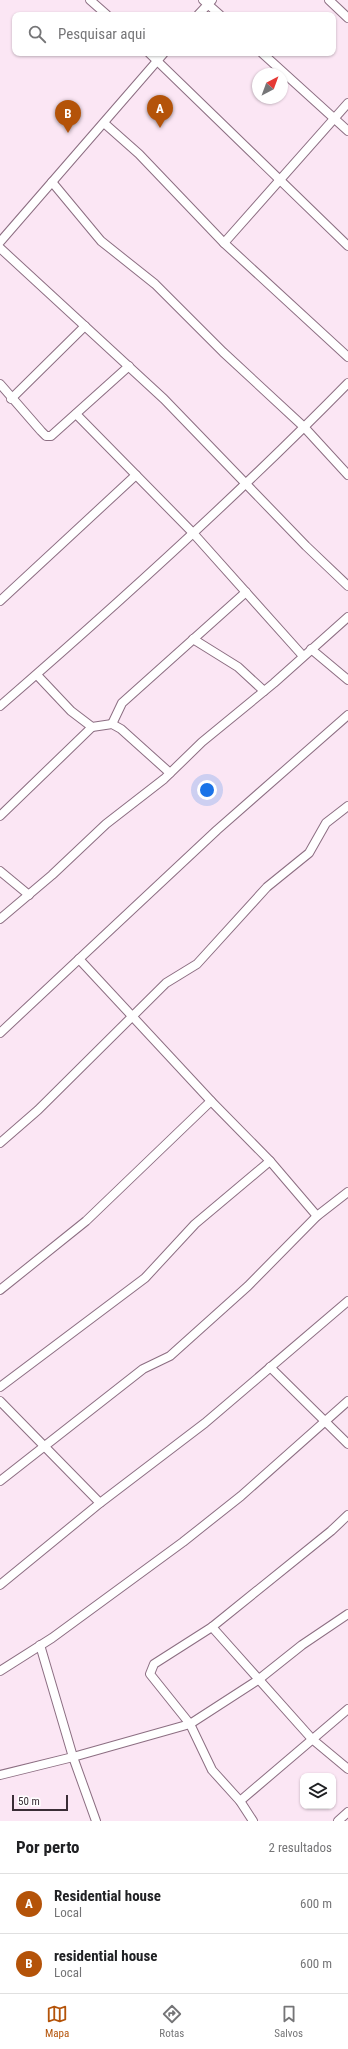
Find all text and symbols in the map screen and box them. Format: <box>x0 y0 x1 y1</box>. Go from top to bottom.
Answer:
search box <box>12 12 336 56</box>
icon: search <box>26 23 48 45</box>
text: Pesquisar aqui <box>58 25 146 43</box>
north arrow <box>252 68 288 104</box>
pin: A <box>147 95 173 128</box>
pin: B <box>55 100 81 133</box>
your location <box>197 780 217 800</box>
map controls <box>300 1773 336 1809</box>
button: layers <box>300 1773 336 1809</box>
scale bar <box>12 1793 68 1812</box>
text: 50 m <box>18 1795 40 1808</box>
text: Por perto <box>16 1837 80 1857</box>
text: 2 resultados <box>268 1840 332 1855</box>
text: Residential house <box>54 1887 161 1905</box>
text: A <box>25 1896 33 1911</box>
text: 600 m <box>300 1896 332 1911</box>
text: Local <box>54 1905 82 1920</box>
text: residential house <box>54 1947 157 1965</box>
text: B <box>25 1956 33 1971</box>
text: 600 m <box>300 1956 332 1971</box>
text: Local <box>54 1965 82 1980</box>
tab: Mapa <box>45 2003 69 2040</box>
tab: Rotas <box>159 2003 184 2040</box>
tab: Salvos <box>274 2003 303 2040</box>

